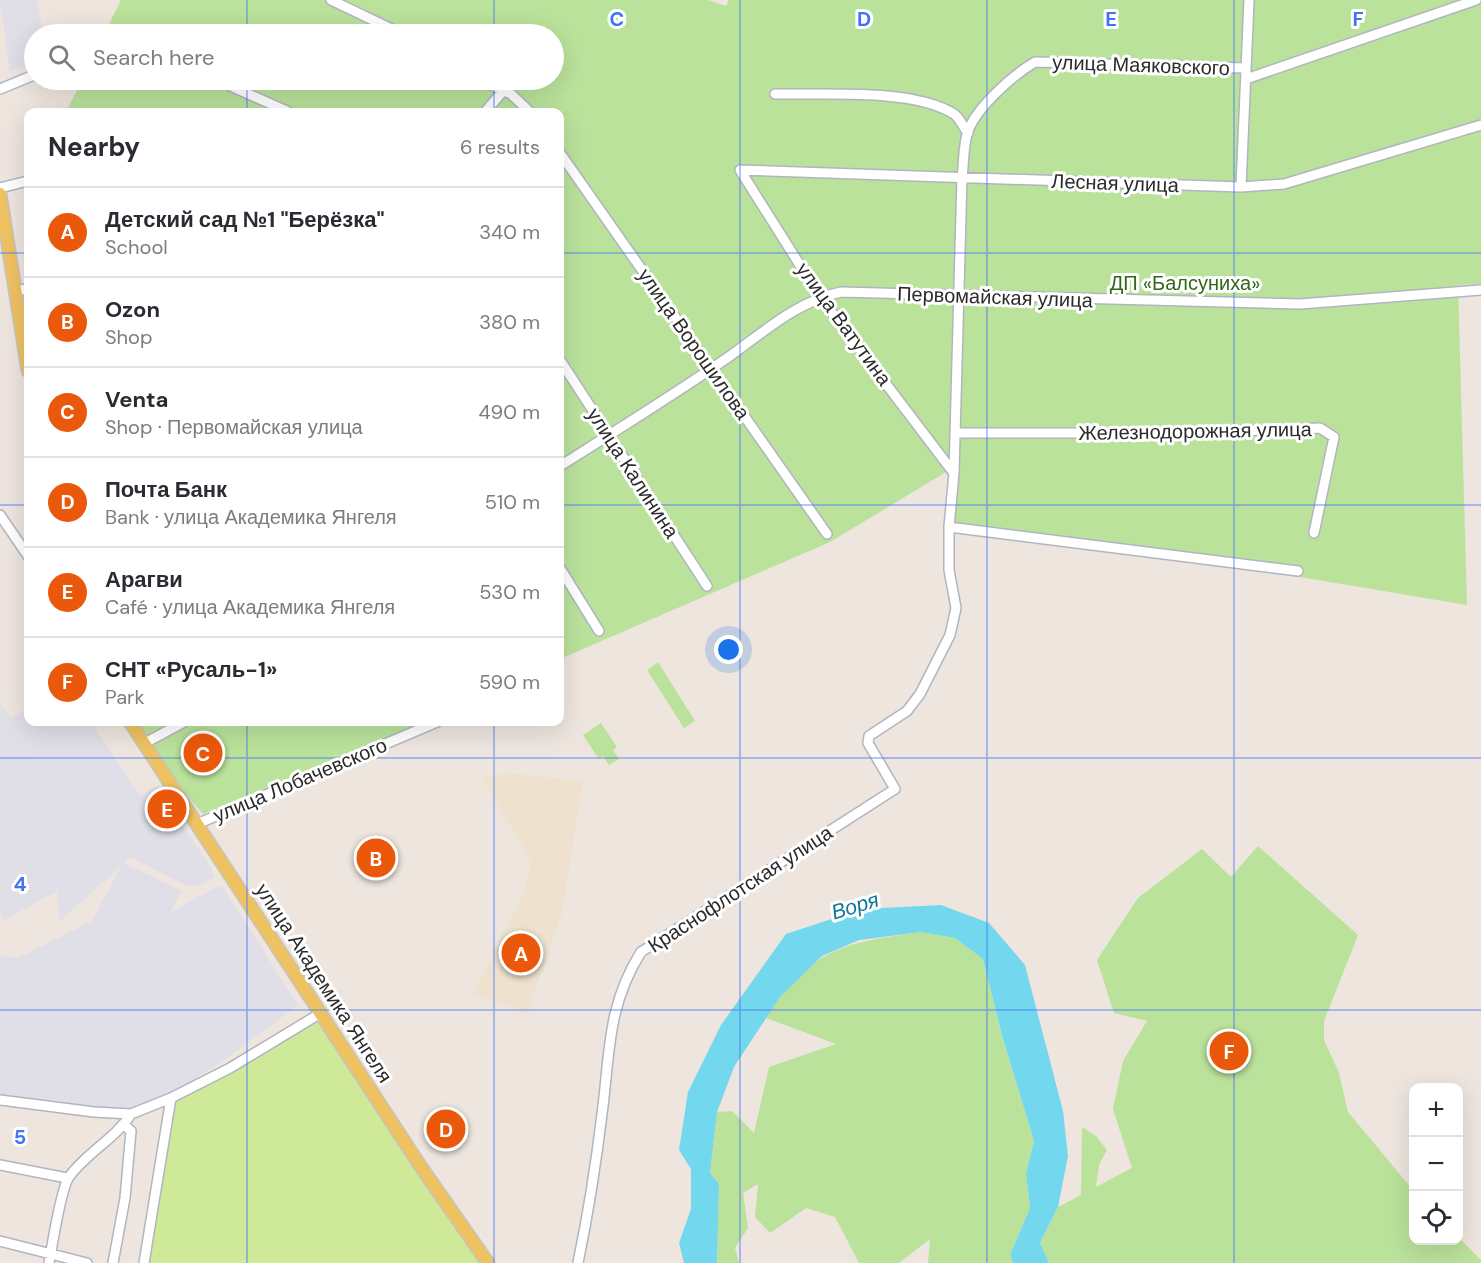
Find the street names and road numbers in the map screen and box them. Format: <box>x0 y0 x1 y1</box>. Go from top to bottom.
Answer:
street label: улица Маяковского <box>1052 49 1230 81</box>
street label: Лесная улица <box>1051 168 1180 198</box>
street label: улица Ватутина <box>791 257 898 391</box>
street label: улица Ворошилова <box>632 263 756 425</box>
street label: Первомайская улица <box>897 281 1094 313</box>
street label: улица Калинина <box>581 403 685 544</box>
street label: Железнодорожная улица <box>1078 416 1313 446</box>
street label: улица Лобачевского <box>209 732 391 828</box>
street label: Краснофлотская улица <box>643 819 838 958</box>
street label: улица Академика Янгеля <box>250 878 398 1088</box>

